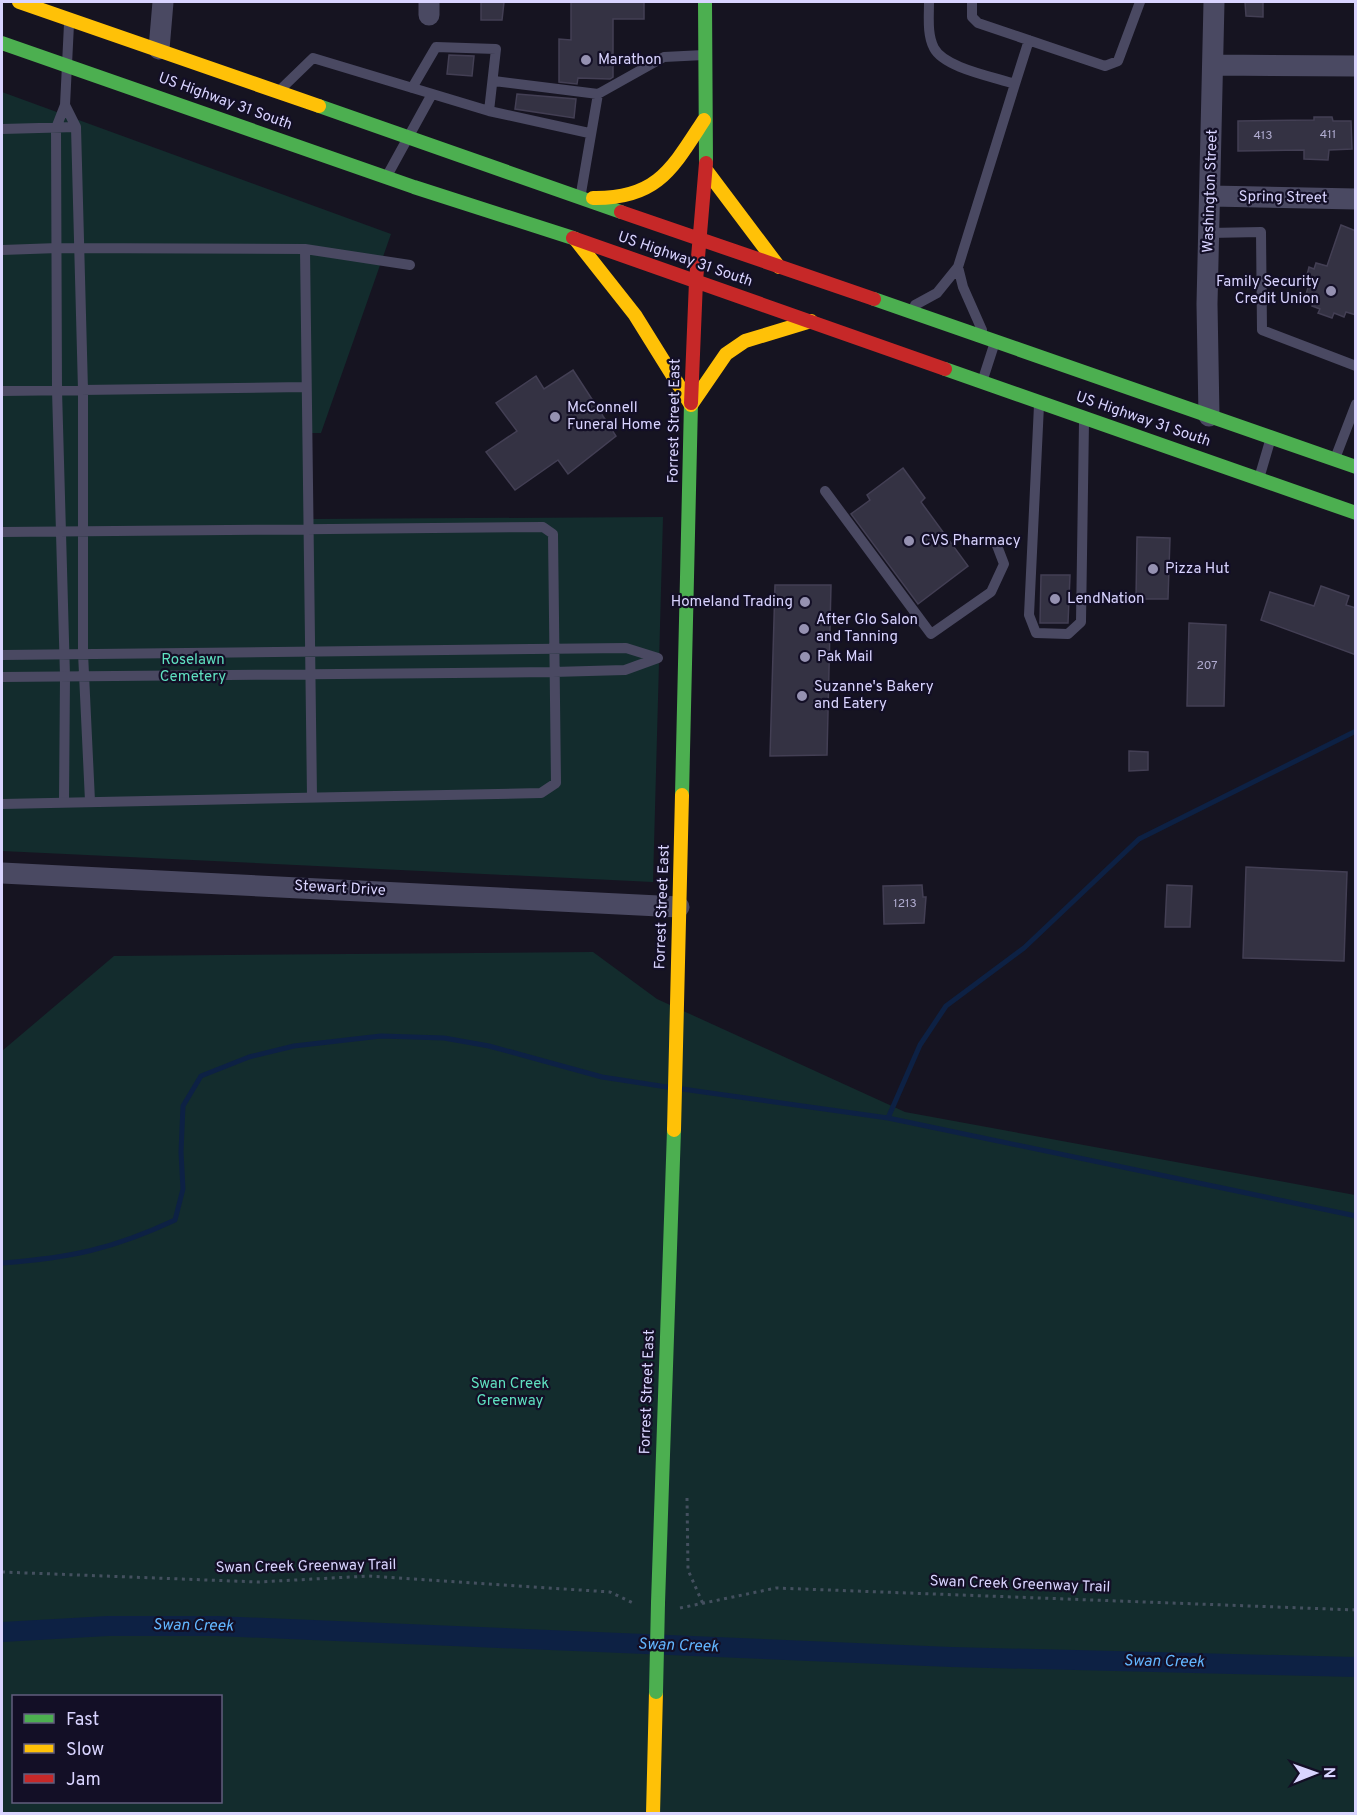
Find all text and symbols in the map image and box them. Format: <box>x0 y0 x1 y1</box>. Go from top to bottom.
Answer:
place label: Marathon <box>598 51 662 70</box>
marker: Marathon <box>579 53 593 67</box>
street label: US Highway 31 South <box>155 69 295 135</box>
house number: 411 <box>1320 127 1336 143</box>
house number: 413 <box>1253 128 1273 144</box>
street label: Washington Street <box>1199 129 1223 253</box>
street label: Spring Street <box>1238 188 1328 208</box>
street label: US Highway 31 South <box>615 228 755 292</box>
place label: Family Security Credit Union <box>1216 273 1319 309</box>
marker: Family Security Credit Union <box>1324 284 1338 298</box>
street label: Forrest Street East <box>664 358 686 484</box>
street label: US Highway 31 South <box>1073 388 1213 452</box>
place label: McConnell Funeral Home <box>567 399 661 435</box>
marker: McConnell Funeral Home <box>548 410 562 424</box>
place label: CVS Pharmacy <box>921 532 1021 551</box>
marker: CVS Pharmacy <box>902 534 916 548</box>
place label: Pizza Hut <box>1165 560 1229 579</box>
marker: Pizza Hut <box>1146 562 1160 576</box>
place label: LendNation <box>1067 590 1144 609</box>
marker: LendNation <box>1048 592 1062 606</box>
place label: Homeland Trading <box>671 593 793 612</box>
marker: Homeland Trading <box>798 595 812 609</box>
place label: After Glo Salon and Tanning <box>816 611 918 647</box>
marker: After Glo Salon and Tanning <box>797 622 811 636</box>
place label: Pak Mail <box>817 648 873 667</box>
marker: Pak Mail <box>798 650 812 664</box>
park label: Roselawn Cemetery <box>160 651 226 687</box>
house number: 207 <box>1197 658 1217 674</box>
place label: Suzanne's Bakery and Eatery <box>814 678 934 714</box>
marker: Suzanne's Bakery and Eatery <box>795 689 809 703</box>
street label: Forrest Street East <box>651 844 675 970</box>
street label: Stewart Drive <box>294 877 386 901</box>
house number: 1213 <box>893 896 917 912</box>
street label: Forrest Street East <box>636 1329 660 1455</box>
park label: Swan Creek Greenway <box>471 1375 549 1411</box>
street label: Swan Creek Greenway Trail <box>216 1556 396 1578</box>
street label: Swan Creek Greenway Trail <box>929 1572 1111 1598</box>
water label: Swan Creek <box>152 1615 234 1637</box>
water label: Swan Creek <box>637 1635 720 1657</box>
water label: Swan Creek <box>1123 1651 1205 1673</box>
legend <box>12 1695 222 1803</box>
text: Fast <box>66 1709 99 1732</box>
text: Slow <box>66 1739 104 1762</box>
north arrow <box>1285 1743 1345 1803</box>
text: N <box>1318 1767 1338 1779</box>
text: Jam <box>66 1769 101 1792</box>

